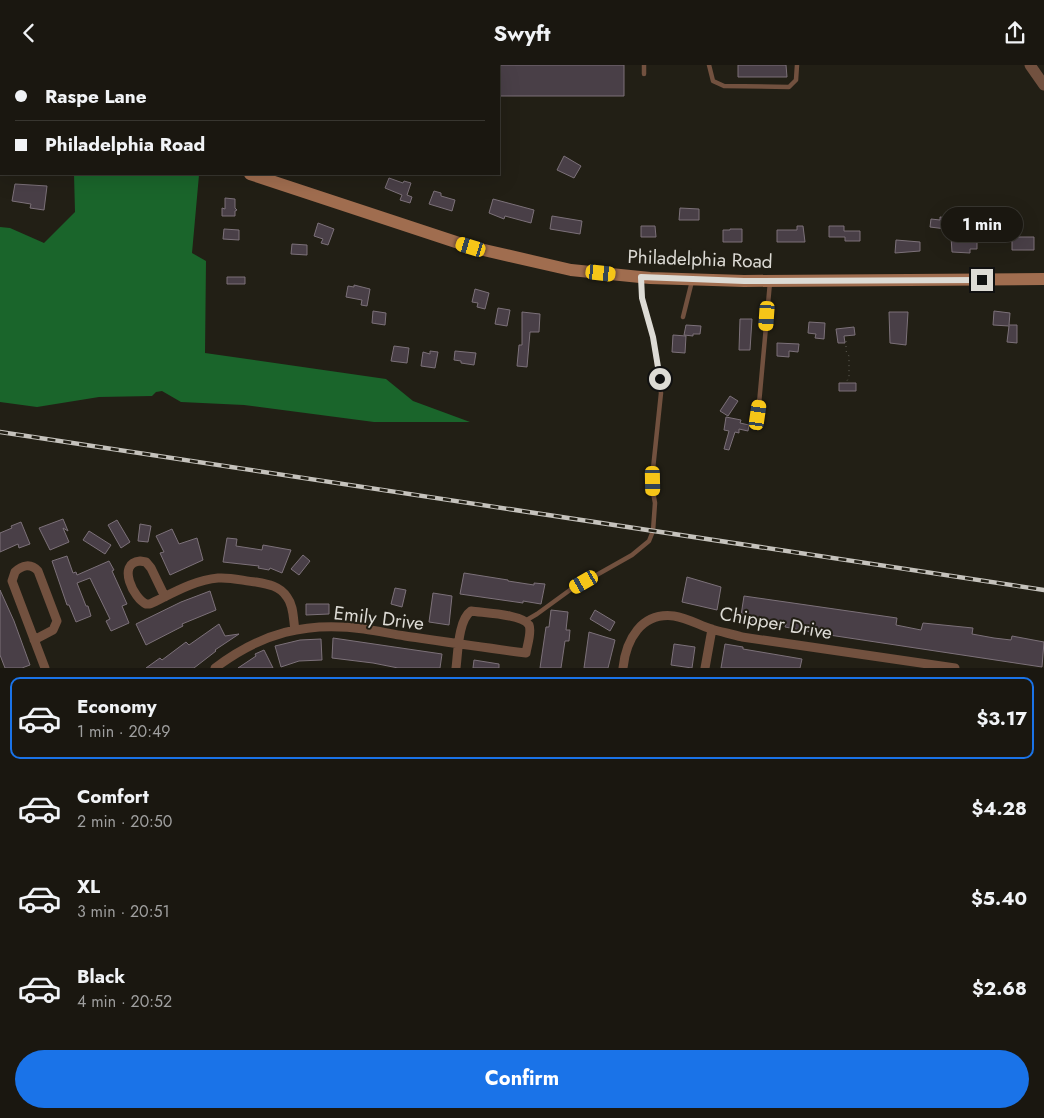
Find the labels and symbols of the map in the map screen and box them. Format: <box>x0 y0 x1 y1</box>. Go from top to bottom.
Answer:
callout: 1 min <box>941 207 1023 243</box>
car <box>454 235 487 259</box>
street label: Philadelphia Road <box>627 243 773 275</box>
car <box>585 264 616 282</box>
route end <box>971 269 993 291</box>
car <box>758 301 775 331</box>
route start <box>649 368 671 390</box>
car <box>748 399 767 431</box>
car <box>645 466 660 496</box>
car <box>567 568 600 596</box>
street label: Emily Drive <box>332 599 426 637</box>
street label: Chipper Drive <box>718 600 835 646</box>

